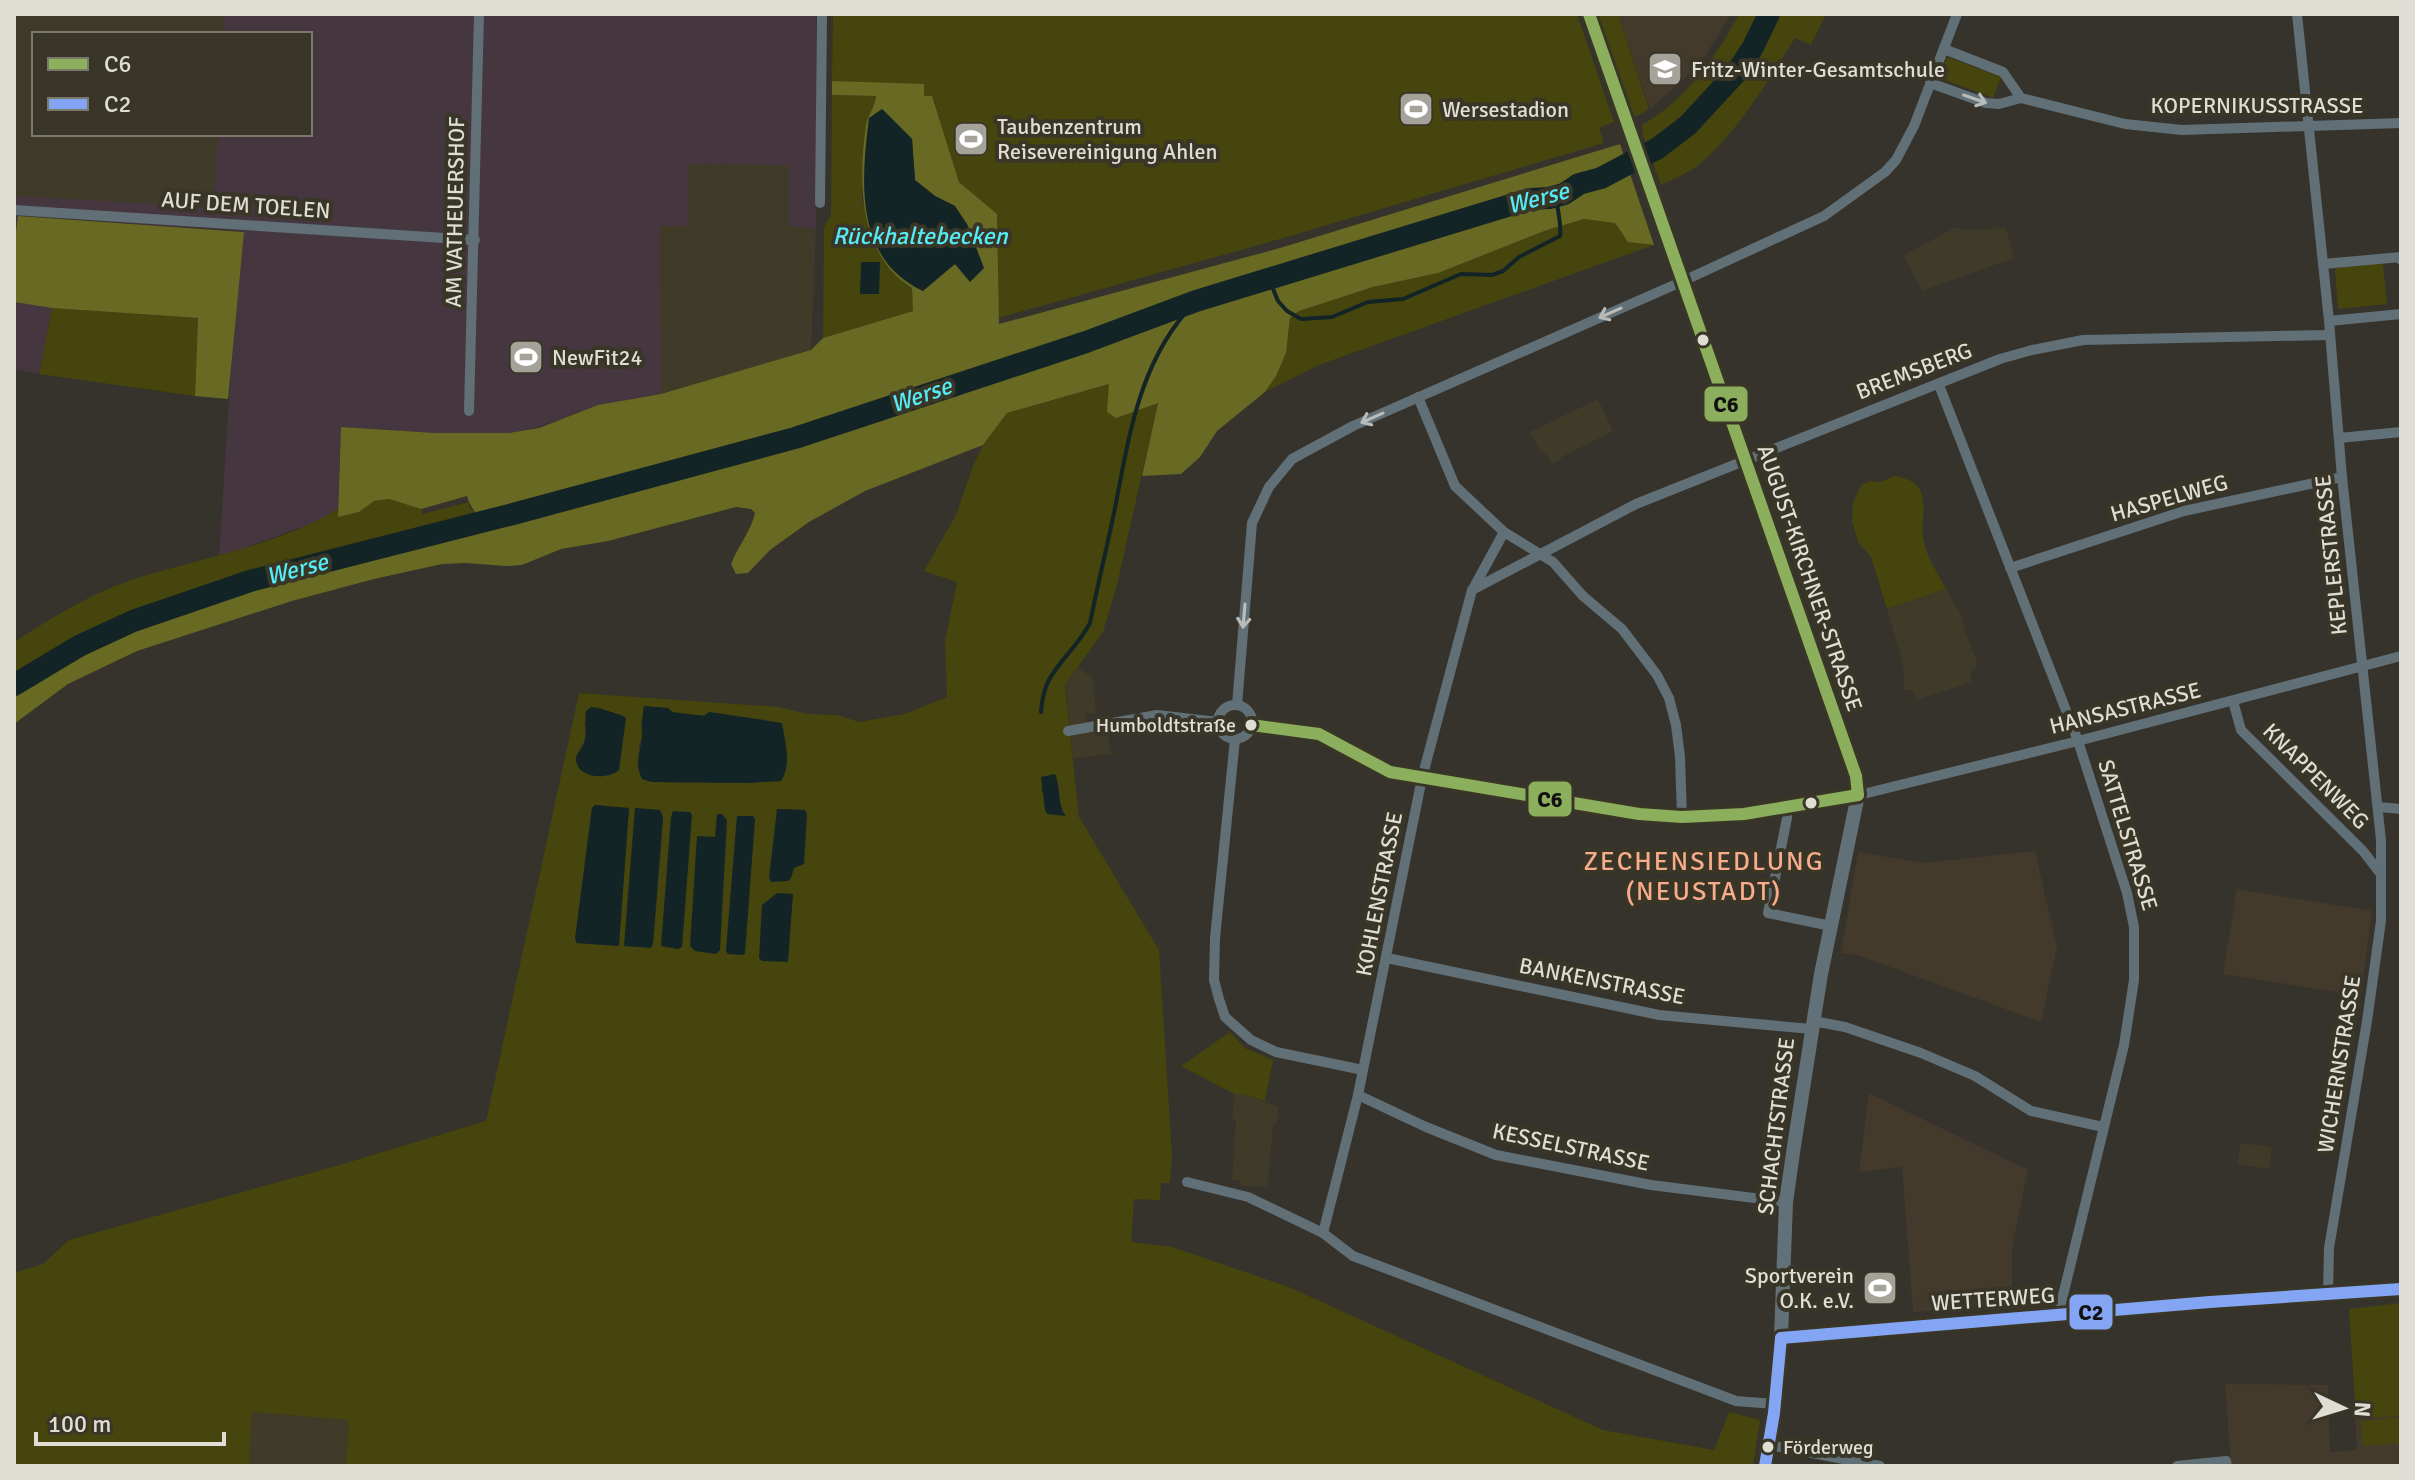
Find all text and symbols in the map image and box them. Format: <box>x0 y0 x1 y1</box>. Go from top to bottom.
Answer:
legend <box>32 32 312 136</box>
text: C6 <box>104 49 131 79</box>
school or university icon: Fritz-Winter-Gesamtschule <box>1646 50 1684 88</box>
place label: Fritz-Winter-Gesamtschule <box>1691 56 1945 83</box>
text: C2 <box>104 89 131 119</box>
sports icon: Wersestadion <box>1397 90 1435 128</box>
one-way arrow <box>1962 92 1987 107</box>
street label: KOPERNIKUSSTRASSE <box>2151 92 2363 119</box>
place label: Wersestadion <box>1442 96 1569 123</box>
place label: Taubenzentrum Reisevereinigung Ahlen <box>997 113 1217 165</box>
street label: AM VATHEUERSHOF <box>440 116 470 308</box>
sports icon: Taubenzentrum Reisevereinigung Ahlen <box>952 120 990 158</box>
water label: Werse <box>1504 175 1573 221</box>
street label: AUF DEM TOELEN <box>161 186 331 224</box>
water label: Rückhaltebecken <box>832 221 1008 251</box>
one-way arrow <box>1598 307 1623 322</box>
unlabelled marker <box>1695 332 1711 348</box>
street label: BREMSBERG <box>1852 337 1976 405</box>
sports icon: NewFit24 <box>507 338 545 376</box>
place label: NewFit24 <box>552 344 642 371</box>
water label: Werse <box>886 370 957 419</box>
line badge: C6 <box>1703 385 1749 423</box>
text: C6 <box>1713 391 1739 418</box>
one-way arrow <box>1360 411 1384 426</box>
street label: AUGUST-KIRCHNER-STRASSE <box>1752 441 1868 715</box>
street label: HASPELWEG <box>2107 468 2231 528</box>
street label: KEPLERSTRASSE <box>2309 474 2353 636</box>
water label: Werse <box>263 546 332 592</box>
one-way arrow <box>1236 603 1251 629</box>
street label: HANSASTRASSE <box>2047 676 2203 740</box>
place label: Humboldtstraße <box>1096 713 1236 738</box>
marker: Humboldtstraße <box>1243 717 1259 733</box>
street label: KNAPPENWEG <box>2257 717 2375 835</box>
street label: SATTELSTRASSE <box>2092 756 2164 914</box>
line badge: C6 <box>1527 780 1573 818</box>
text: C6 <box>1537 786 1563 813</box>
unlabelled marker <box>1803 795 1819 811</box>
street label: KOHLENSTRASSE <box>1350 809 1408 979</box>
district label: ZECHENSIEDLUNG (NEUSTADT) <box>1583 846 1825 908</box>
street label: BANKENSTRASSE <box>1517 952 1687 1010</box>
street label: WICHERNSTRASSE <box>2312 973 2366 1155</box>
street label: SCHACHTSTRASSE <box>1752 1036 1800 1216</box>
street label: KESSELSTRASSE <box>1490 1117 1652 1177</box>
place label: Sportverein O.K. e.V. <box>1745 1262 1854 1314</box>
sports icon: Sportverein O.K. e.V. <box>1861 1269 1899 1307</box>
street label: WETTERWEG <box>1930 1281 2056 1317</box>
line badge: C2 <box>2068 1293 2114 1331</box>
text: C2 <box>2078 1299 2104 1326</box>
north arrow <box>2303 1368 2383 1448</box>
scale bar <box>36 1396 224 1446</box>
text: N <box>2348 1401 2376 1418</box>
text: 100 m <box>48 1409 111 1439</box>
place label: Förderweg <box>1783 1435 1874 1460</box>
marker: Förderweg <box>1760 1439 1776 1455</box>

